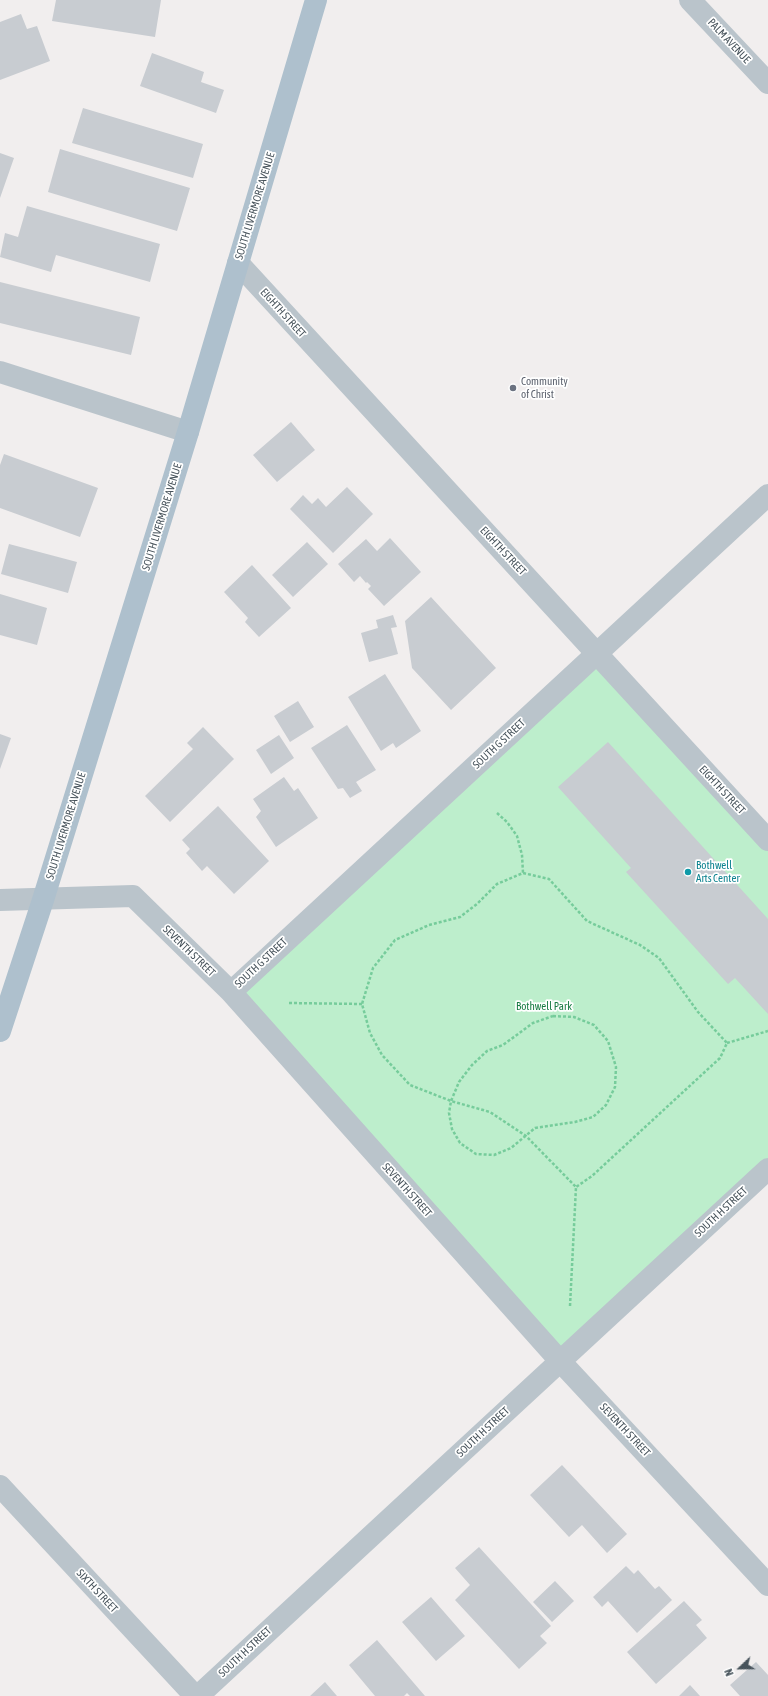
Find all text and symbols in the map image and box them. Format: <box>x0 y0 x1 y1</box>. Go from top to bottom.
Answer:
street label: PALM AVENUE <box>705 16 753 66</box>
street label: SOUTH LIVERMORE AVENUE <box>232 151 278 261</box>
street label: EIGHTH STREET <box>257 286 309 340</box>
place label: Community of Christ <box>521 375 568 401</box>
marker: Community of Christ <box>508 383 518 393</box>
street label: SOUTH LIVERMORE AVENUE <box>139 462 185 572</box>
street label: EIGHTH STREET <box>477 524 529 578</box>
street label: SOUTH G STREET <box>470 716 528 772</box>
street label: EIGHTH STREET <box>696 763 748 817</box>
street label: SOUTH LIVERMORE AVENUE <box>43 771 89 881</box>
place label: Bothwell Arts Center <box>696 859 740 885</box>
marker: Bothwell Arts Center <box>683 867 693 877</box>
street label: SEVENTH STREET <box>160 923 218 979</box>
street label: SOUTH G STREET <box>232 935 290 991</box>
park label: Bothwell Park <box>516 1000 572 1014</box>
street label: SEVENTH STREET <box>379 1160 435 1220</box>
street label: SOUTH H STREET <box>692 1184 750 1240</box>
street label: SEVENTH STREET <box>597 1401 653 1459</box>
street label: SOUTH H STREET <box>454 1404 512 1460</box>
street label: SIXTH STREET <box>74 1567 120 1615</box>
street label: SOUTH H STREET <box>216 1624 274 1680</box>
north arrow <box>720 1648 760 1688</box>
text: N <box>722 1667 736 1678</box>

